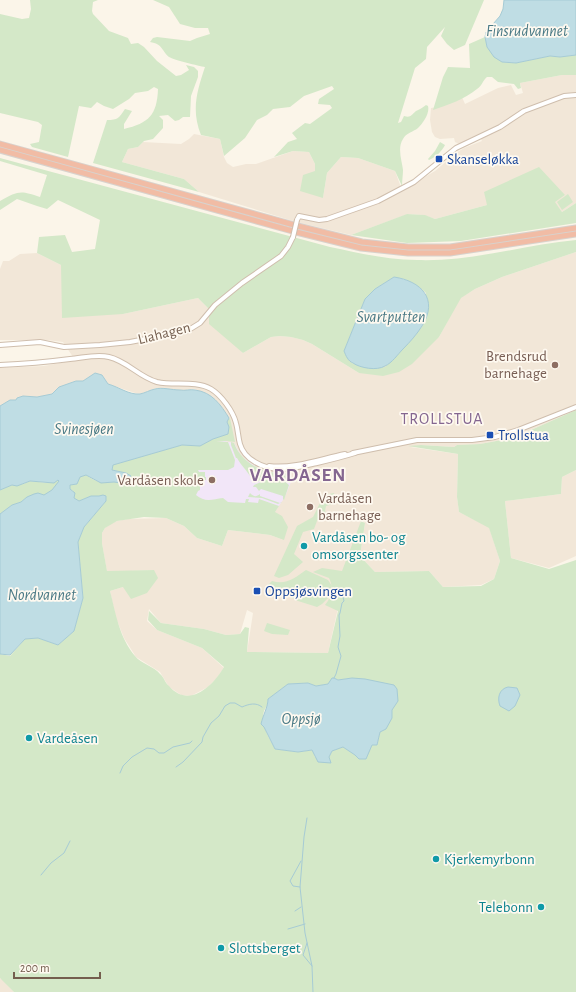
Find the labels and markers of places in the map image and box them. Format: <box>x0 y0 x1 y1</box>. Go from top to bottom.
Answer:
place label: Skanseløkka <box>447 152 519 167</box>
marker: Skanseløkka <box>434 154 444 164</box>
place label: Brendsrud barnehage <box>484 349 547 381</box>
marker: Brendsrud barnehage <box>550 360 560 370</box>
place label: Trollstua <box>498 428 549 443</box>
marker: Trollstua <box>485 430 495 440</box>
place label: Vardåsen skole <box>117 473 204 488</box>
marker: Vardåsen skole <box>207 475 217 485</box>
place label: Vardåsen barnehage <box>318 491 381 523</box>
marker: Vardåsen barnehage <box>305 502 315 512</box>
place label: Vardåsen bo- og omsorgssenter <box>312 530 406 562</box>
marker: Vardåsen bo- og omsorgssenter <box>299 541 309 551</box>
place label: Oppsjøsvingen <box>265 584 352 599</box>
marker: Oppsjøsvingen <box>252 586 262 596</box>
place label: Vardeåsen <box>37 731 98 746</box>
marker: Vardeåsen <box>24 733 34 743</box>
place label: Kjerkemyrbonn <box>444 852 535 867</box>
marker: Kjerkemyrbonn <box>431 854 441 864</box>
place label: Telebonn <box>479 900 533 915</box>
marker: Telebonn <box>536 902 546 912</box>
place label: Slottsberget <box>229 941 301 956</box>
marker: Slottsberget <box>216 943 226 953</box>

